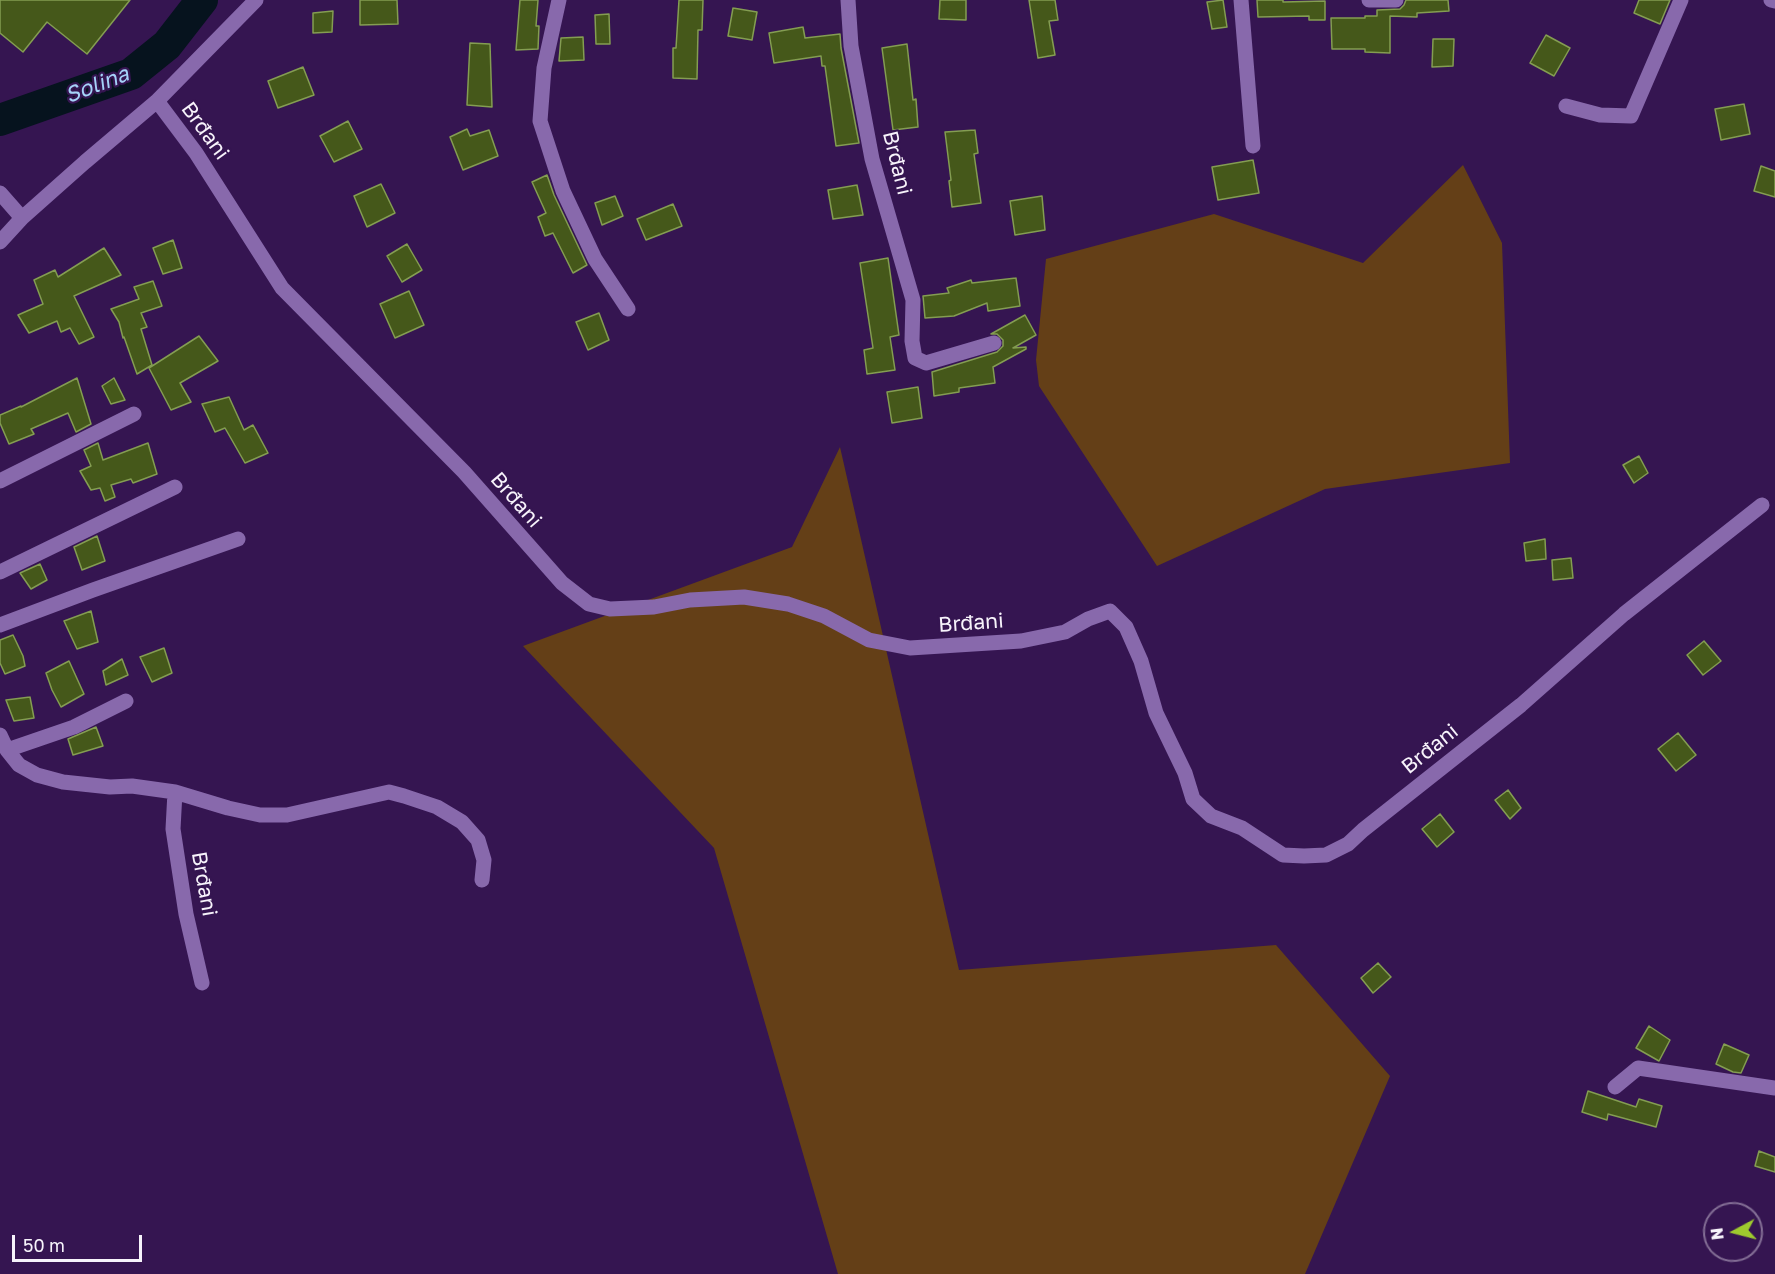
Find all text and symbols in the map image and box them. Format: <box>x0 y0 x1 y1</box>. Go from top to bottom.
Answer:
water label: Solina <box>61 61 133 109</box>
street label: Brđani <box>176 97 234 165</box>
street label: Brđani <box>877 128 917 198</box>
street label: Brđani <box>485 467 547 533</box>
street label: Brđani <box>938 608 1004 638</box>
street label: Brđani <box>1397 719 1463 779</box>
street label: Brđani <box>186 850 222 918</box>
north arrow <box>1703 1202 1763 1262</box>
scale bar <box>15 1223 146 1261</box>
text: N <box>1706 1227 1728 1241</box>
text: 50 m <box>23 1234 65 1256</box>

